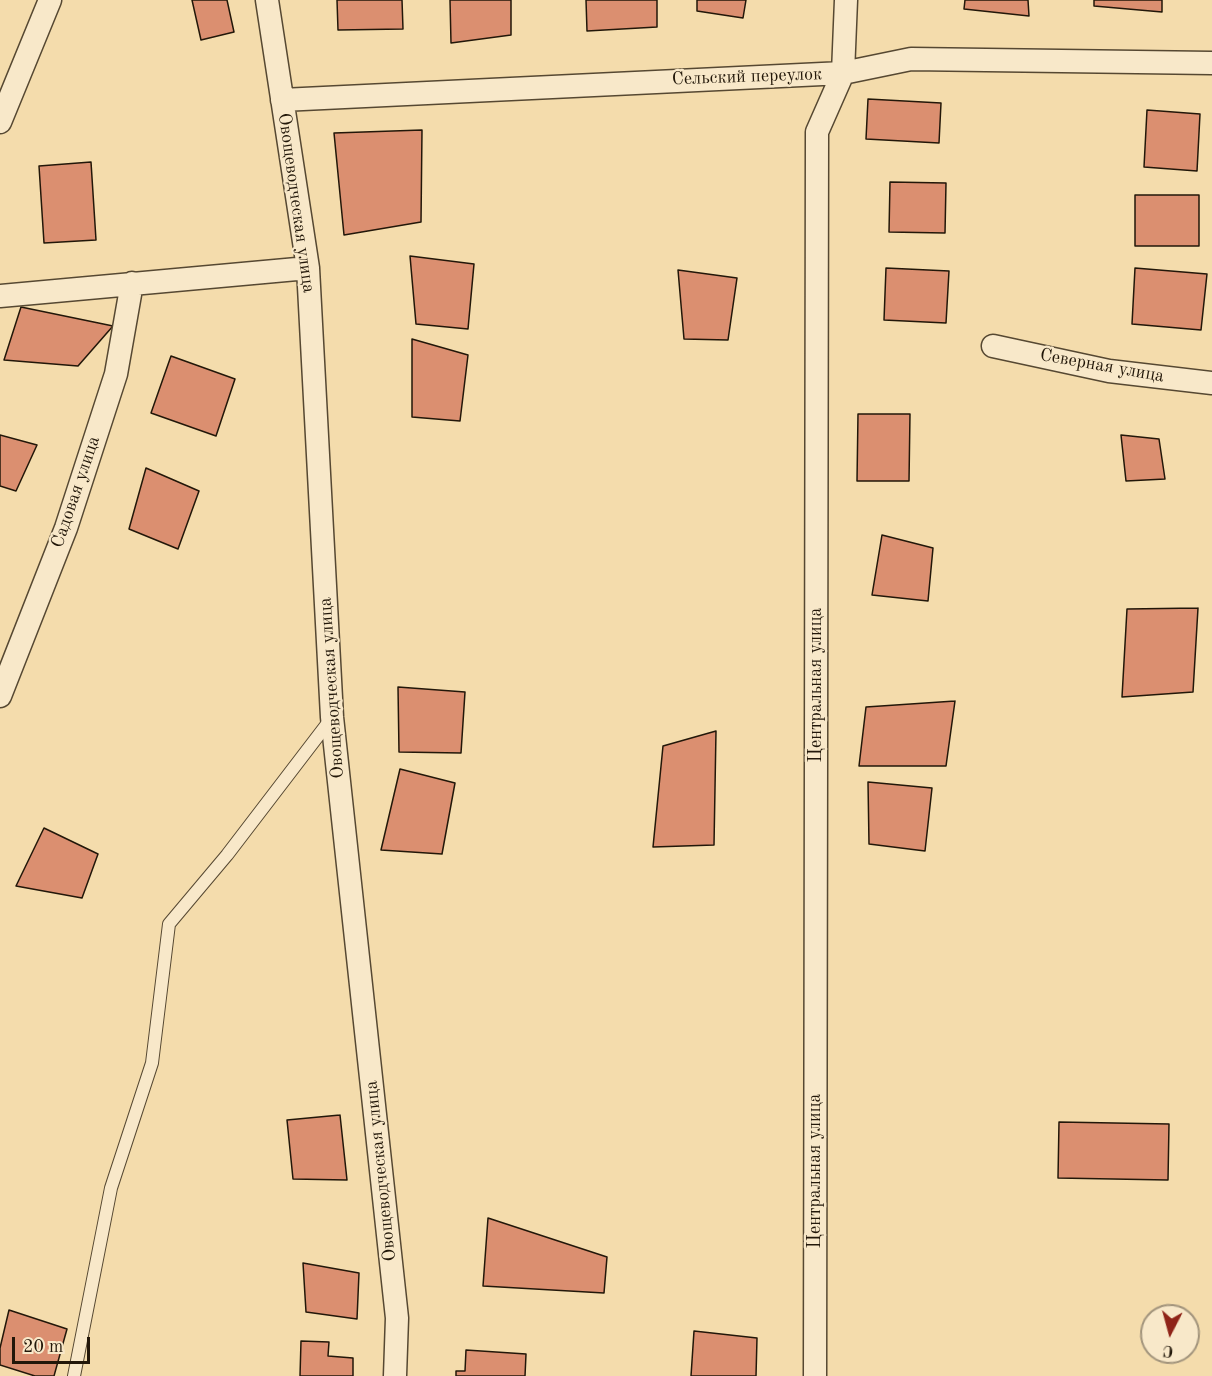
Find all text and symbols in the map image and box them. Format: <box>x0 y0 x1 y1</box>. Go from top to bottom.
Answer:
street label: Сельский переулок <box>671 64 823 90</box>
street label: Овощеводческая улица <box>273 112 319 294</box>
street label: Северная улица <box>1038 344 1166 388</box>
street label: Садовая улица <box>47 433 105 551</box>
street label: Овощеводческая улица <box>315 597 349 779</box>
street label: Центральная улица <box>805 608 827 762</box>
street label: Овощеводческая улица <box>361 1080 401 1262</box>
street label: Центральная улица <box>804 1094 826 1248</box>
north arrow <box>1140 1304 1200 1364</box>
scale bar <box>15 1325 93 1363</box>
text: 20 m <box>23 1338 63 1356</box>
text: С <box>1162 1341 1174 1358</box>

